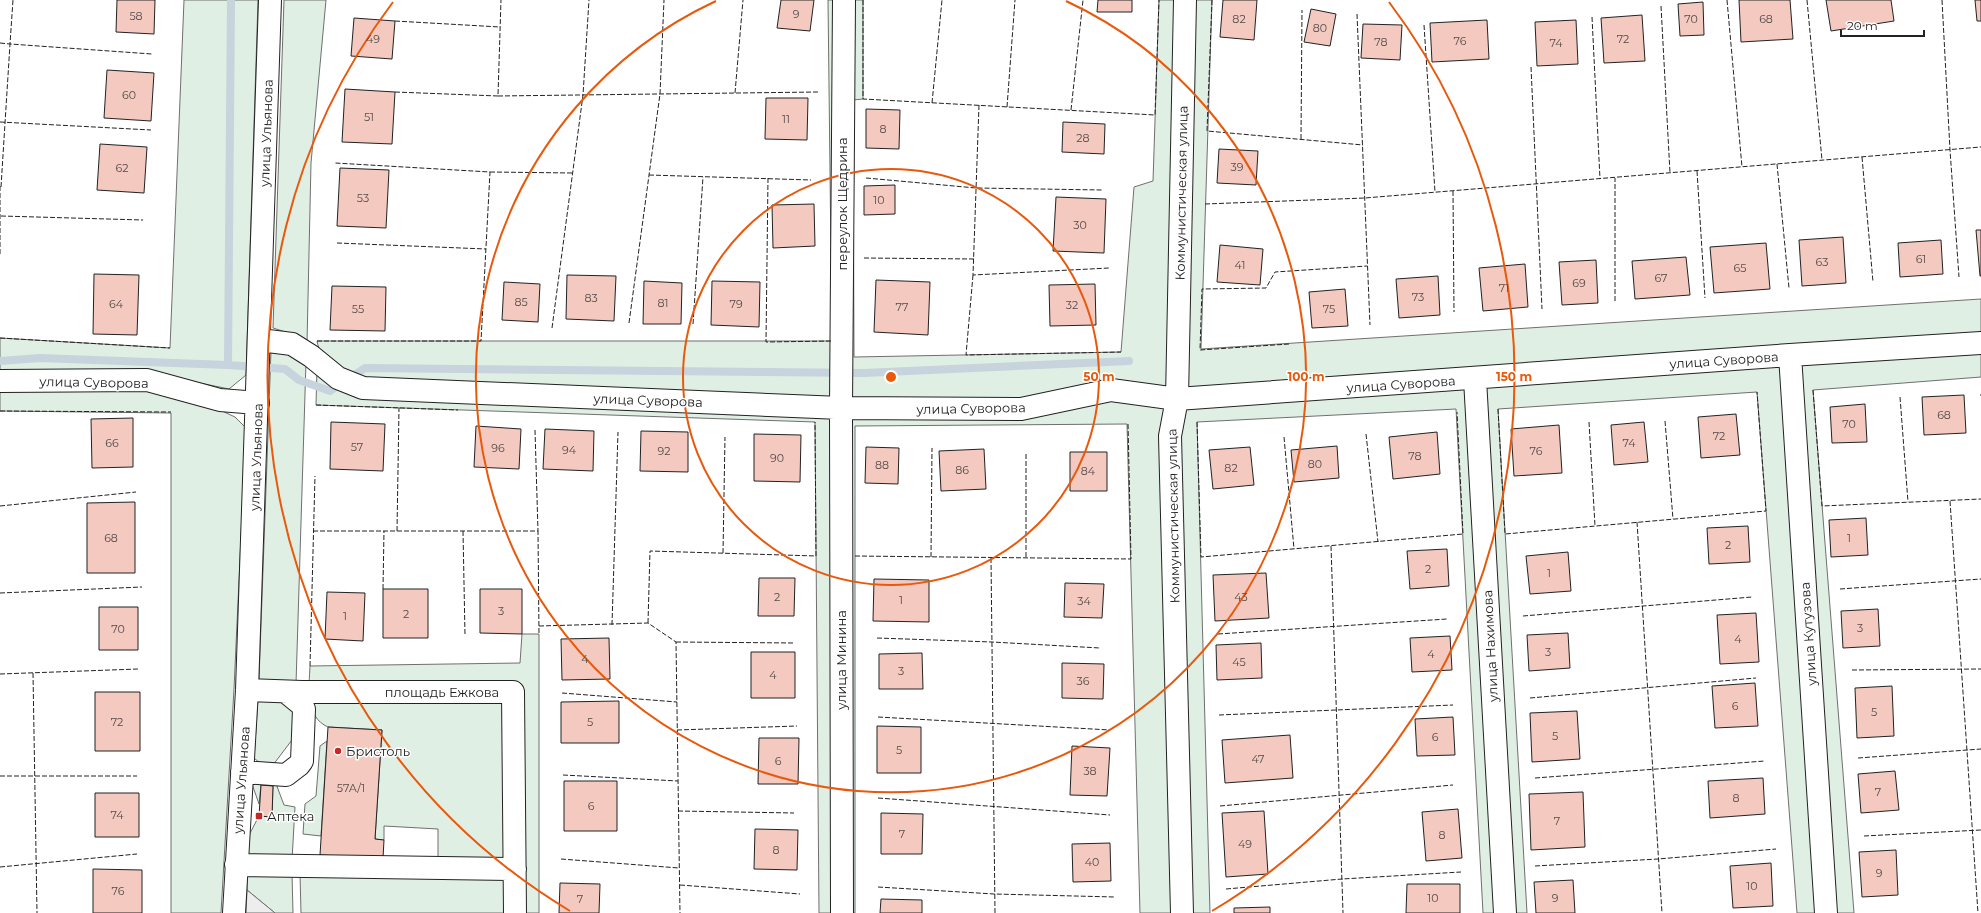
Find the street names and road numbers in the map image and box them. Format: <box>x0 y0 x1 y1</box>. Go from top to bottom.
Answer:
street label: улица Ульянова <box>256 79 276 188</box>
street label: Коммунистическая улица <box>1171 105 1191 281</box>
street label: переулок Щедрина <box>834 138 850 270</box>
street label: улица Суворова <box>1668 348 1779 372</box>
street label: улица Суворова <box>1345 372 1456 396</box>
street label: улица Суворова <box>38 373 149 391</box>
street label: улица Суворова <box>592 390 703 410</box>
street label: улица Суворова <box>915 399 1026 417</box>
street label: улица Ульянова <box>246 403 266 512</box>
street label: Коммунистическая улица <box>1163 428 1183 604</box>
street label: улица Кутузова <box>1796 581 1820 688</box>
street label: улица Нахимова <box>1479 590 1501 703</box>
street label: улица Минина <box>833 610 849 711</box>
street label: площадь Ежкова <box>385 684 499 700</box>
street label: улица Ульянова <box>229 726 253 835</box>

